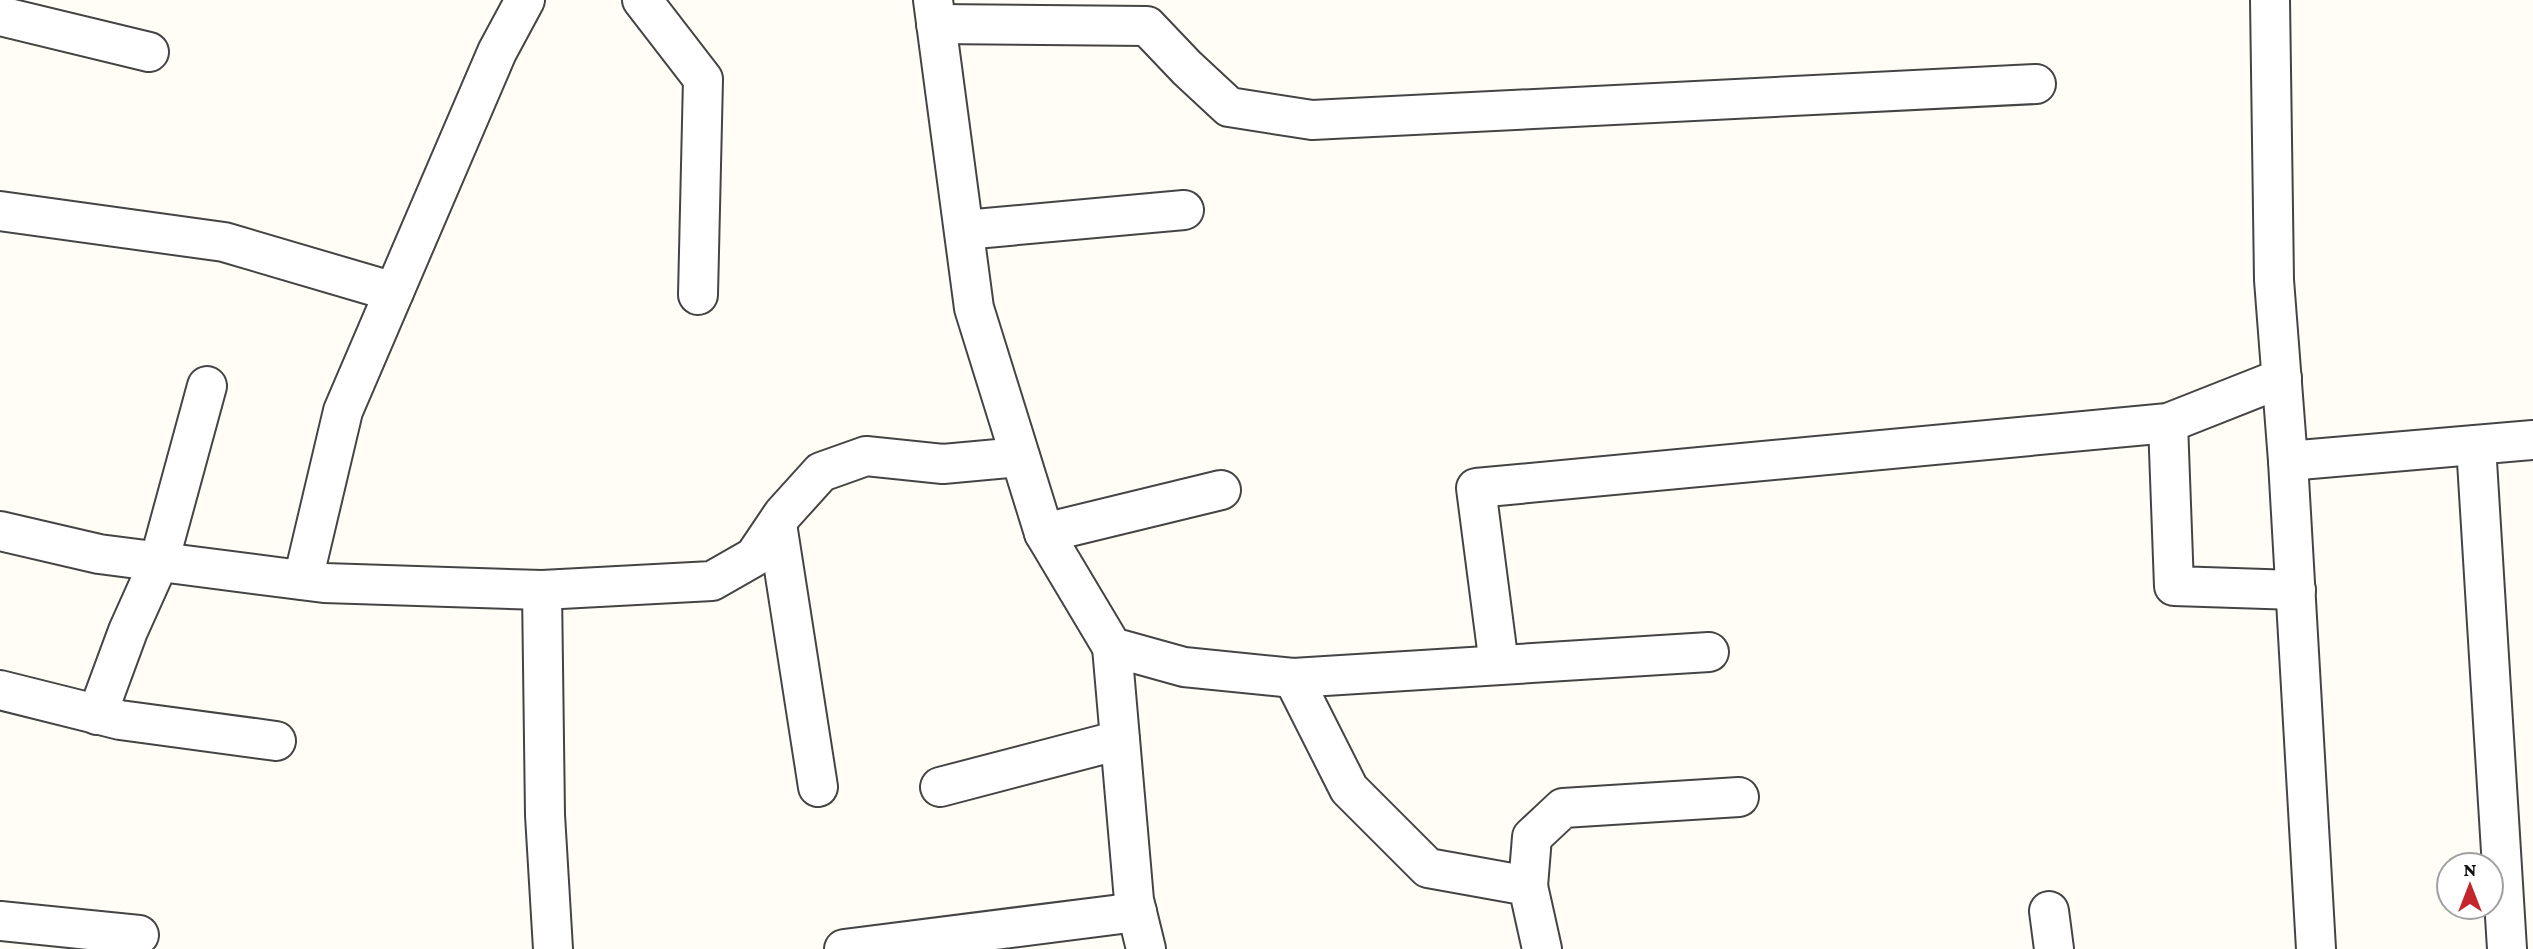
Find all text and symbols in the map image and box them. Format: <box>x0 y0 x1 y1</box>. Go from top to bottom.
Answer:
north arrow <box>2435 851 2505 921</box>
text: N <box>2464 859 2477 880</box>

